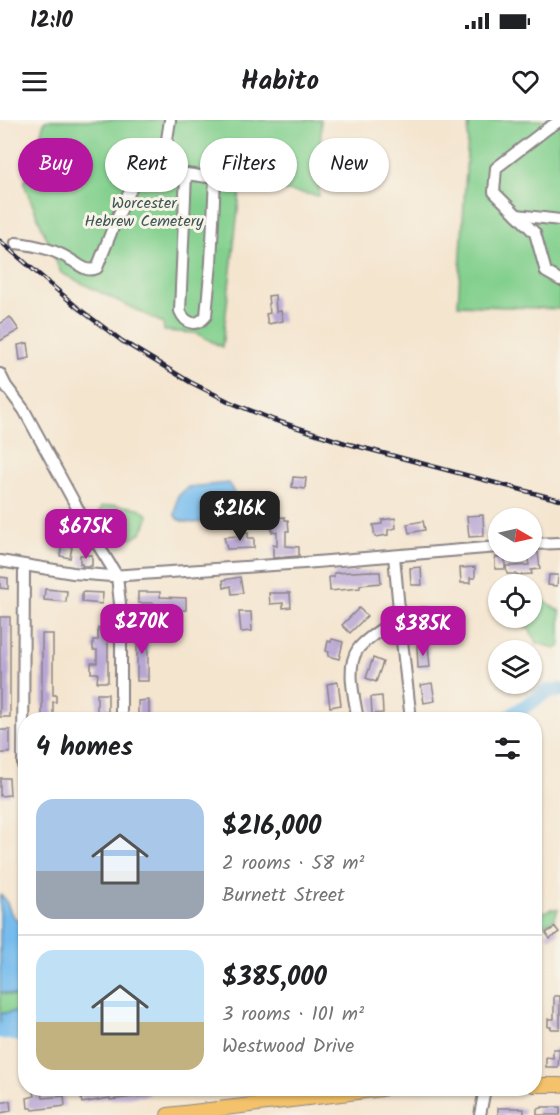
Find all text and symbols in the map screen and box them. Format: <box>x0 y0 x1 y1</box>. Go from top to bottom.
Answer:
text: 12:10 <box>30 4 73 39</box>
text: Habito <box>241 60 319 103</box>
icon: menu <box>18 65 51 98</box>
icon: heart <box>509 65 542 98</box>
chip: Buy <box>18 138 93 192</box>
chip: Rent <box>105 138 188 192</box>
chip: Filters <box>200 138 297 192</box>
chip: New <box>309 138 389 192</box>
park label: Worcester Hebrew Cemetery <box>85 191 204 234</box>
pin: $216K <box>198 491 282 542</box>
text: $216K <box>214 494 266 526</box>
north arrow <box>488 508 542 562</box>
map controls <box>488 508 542 694</box>
pin: $675K <box>44 509 128 560</box>
text: $675K <box>59 512 113 544</box>
button: locate <box>488 574 542 628</box>
pin: $270K <box>100 604 184 655</box>
pin: $385K <box>381 606 465 657</box>
text: $270K <box>114 607 170 639</box>
text: $385K <box>395 609 451 641</box>
button: layers <box>488 640 542 694</box>
text: 4 homes <box>36 727 133 769</box>
icon: filters <box>491 732 524 765</box>
text: $216,000 <box>222 806 321 848</box>
icon: home <box>84 823 156 895</box>
text: 2 rooms · 58 m² <box>222 848 364 880</box>
text: Burnett Street <box>222 880 345 912</box>
text: $385,000 <box>222 957 327 999</box>
icon: home <box>84 974 156 1046</box>
text: 3 rooms · 101 m² <box>222 999 364 1031</box>
text: Westwood Drive <box>222 1031 354 1063</box>

